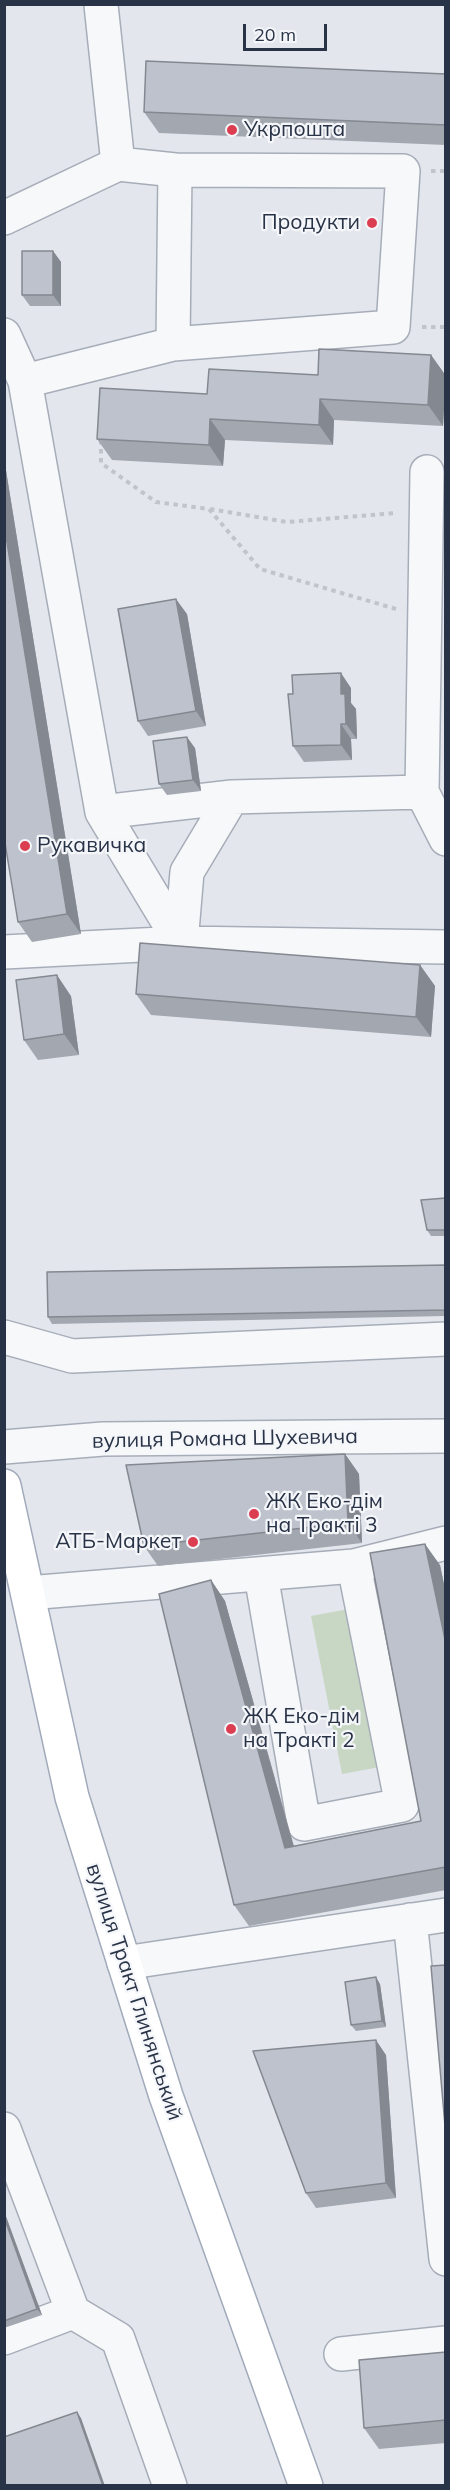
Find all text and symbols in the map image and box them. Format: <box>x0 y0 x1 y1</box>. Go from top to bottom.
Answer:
scale bar <box>246 12 330 50</box>
text: 20 m <box>254 23 296 46</box>
place label: Укрпошта <box>244 117 345 143</box>
marker: Укрпошта <box>225 123 239 137</box>
place label: Продукти <box>261 210 360 236</box>
marker: Продукти <box>365 216 379 230</box>
place label: Рукавичка <box>37 833 146 859</box>
marker: Рукавичка <box>18 839 32 853</box>
street label: вулиця Романа Шухевича <box>92 1424 358 1454</box>
place label: ЖК Еко-дім на Тракті 3 <box>266 1489 383 1539</box>
marker: ЖК Еко-дім на Тракті 3 <box>247 1507 261 1521</box>
place label: АТБ-Маркет <box>55 1529 181 1555</box>
marker: АТБ-Маркет <box>186 1535 200 1549</box>
place label: ЖК Еко-дім на Тракті 2 <box>243 1704 360 1754</box>
marker: ЖК Еко-дім на Тракті 2 <box>224 1722 238 1736</box>
street label: вулиця Тракт Глинянський <box>80 1860 188 2124</box>

